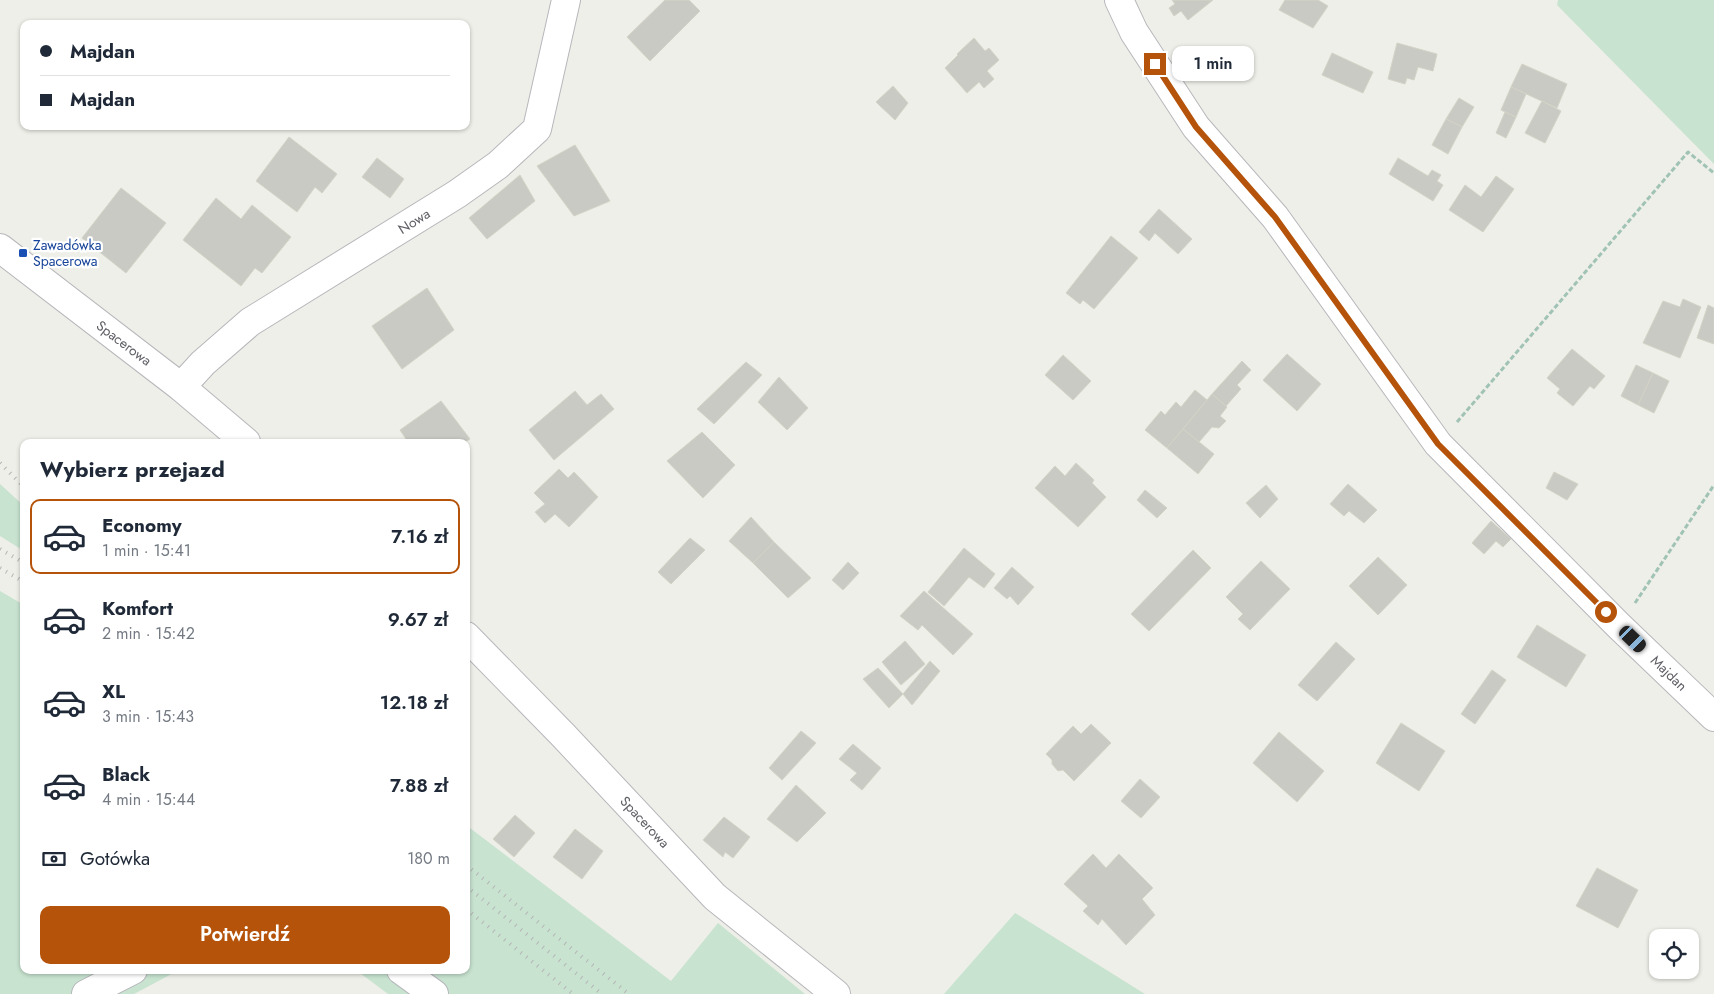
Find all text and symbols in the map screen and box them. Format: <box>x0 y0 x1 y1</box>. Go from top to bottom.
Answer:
text: Majdan <box>70 38 135 65</box>
callout: 1 min <box>1172 46 1255 82</box>
text: 1 min <box>1194 52 1232 75</box>
route end <box>1144 53 1166 75</box>
text: Majdan <box>70 86 135 113</box>
street label: Nowa <box>394 203 434 239</box>
place label: Zawadówka Spacerowa <box>33 235 101 271</box>
marker: Zawadówka Spacerowa <box>17 247 29 259</box>
street label: Spacerowa <box>92 316 156 370</box>
text: Wybierz przejazd <box>40 453 225 485</box>
text: Economy <box>102 512 182 539</box>
icon: car <box>42 514 87 559</box>
text: 7.16 zł <box>391 523 448 550</box>
text: 1 min · 15:41 <box>102 539 191 562</box>
text: Komfort <box>102 595 173 622</box>
icon: car <box>42 597 87 642</box>
route start <box>1595 601 1617 623</box>
text: 9.67 zł <box>388 606 448 633</box>
text: 2 min · 15:42 <box>102 622 195 645</box>
car <box>1617 623 1649 655</box>
street label: Majdan <box>1646 651 1692 695</box>
text: XL <box>102 678 125 705</box>
icon: car <box>42 680 87 725</box>
text: 12.18 zł <box>380 689 448 716</box>
text: 3 min · 15:43 <box>102 705 194 728</box>
text: Black <box>102 761 150 788</box>
icon: car <box>42 763 87 808</box>
text: 7.88 zł <box>390 772 448 799</box>
text: 4 min · 15:44 <box>102 788 195 811</box>
street label: Spacerowa <box>616 792 674 852</box>
icon: cash <box>40 845 68 873</box>
text: Gotówka <box>80 845 150 872</box>
text: 180 m <box>407 847 450 870</box>
button: Potwierdź <box>40 906 450 964</box>
map controls <box>1649 929 1699 979</box>
button: locate <box>1649 929 1699 979</box>

